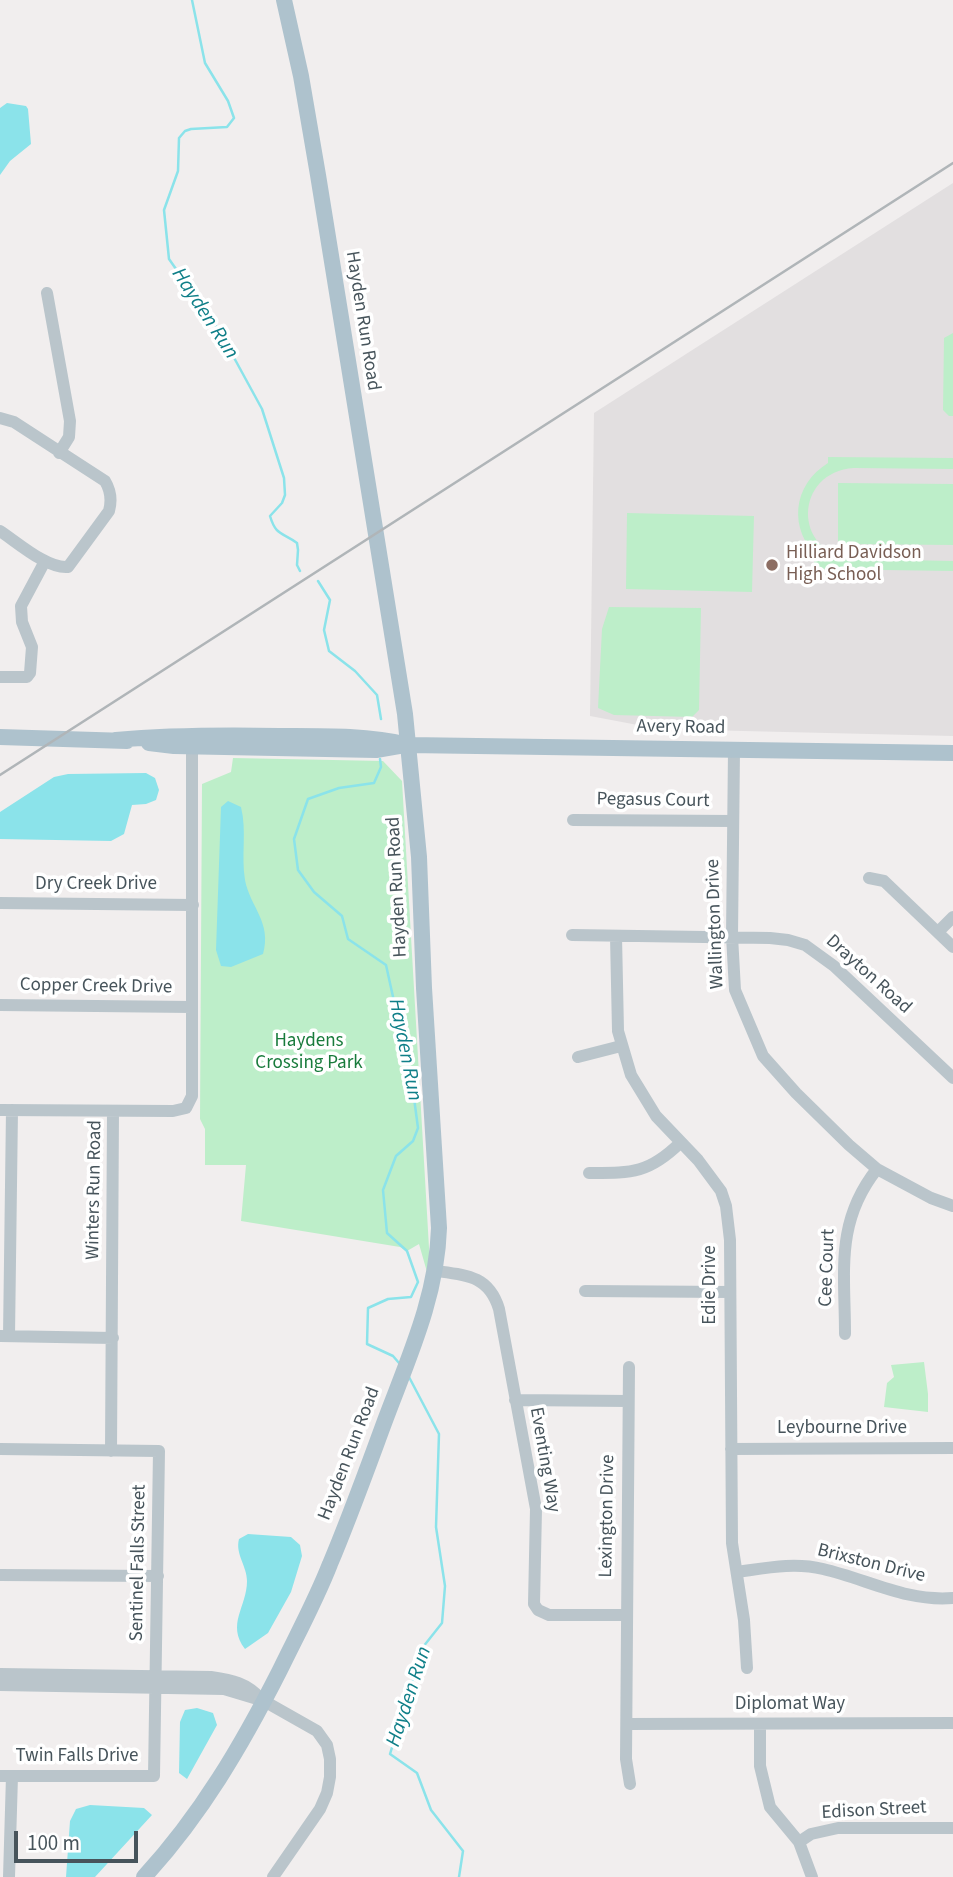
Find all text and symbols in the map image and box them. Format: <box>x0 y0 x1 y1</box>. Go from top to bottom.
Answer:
street label: Hayden Run Road <box>340 250 384 392</box>
water label: Hayden Run <box>165 264 243 364</box>
place label: Hilliard Davidson High School <box>786 543 922 587</box>
marker: Hilliard Davidson High School <box>764 557 780 573</box>
street label: Avery Road <box>636 716 726 740</box>
street label: Pegasus Court <box>596 789 710 813</box>
street label: Hayden Run Road <box>383 816 413 958</box>
street label: Wallington Drive <box>702 858 730 990</box>
street label: Dry Creek Drive <box>35 874 157 896</box>
street label: Drayton Road <box>820 930 916 1020</box>
street label: Copper Creek Drive <box>20 974 172 1000</box>
water label: Hayden Run <box>382 997 426 1103</box>
park label: Haydens Crossing Park <box>255 1031 363 1075</box>
street label: Winters Run Road <box>82 1120 108 1260</box>
street label: Cee Court <box>815 1229 841 1307</box>
street label: Edie Drive <box>700 1245 722 1325</box>
street label: Hayden Run Road <box>314 1384 386 1524</box>
street label: Eventing Way <box>524 1406 564 1514</box>
street label: Leybourne Drive <box>777 1418 907 1440</box>
street label: Lexington Drive <box>596 1454 620 1578</box>
street label: Sentinel Falls Street <box>126 1484 152 1642</box>
street label: Brixston Drive <box>815 1540 927 1588</box>
water label: Hayden Run <box>382 1644 438 1750</box>
street label: Diplomat Way <box>735 1694 845 1716</box>
street label: Twin Falls Drive <box>15 1746 139 1768</box>
street label: Edison Street <box>821 1797 927 1825</box>
scale bar <box>18 1818 142 1862</box>
text: 100 m <box>27 1828 80 1858</box>

